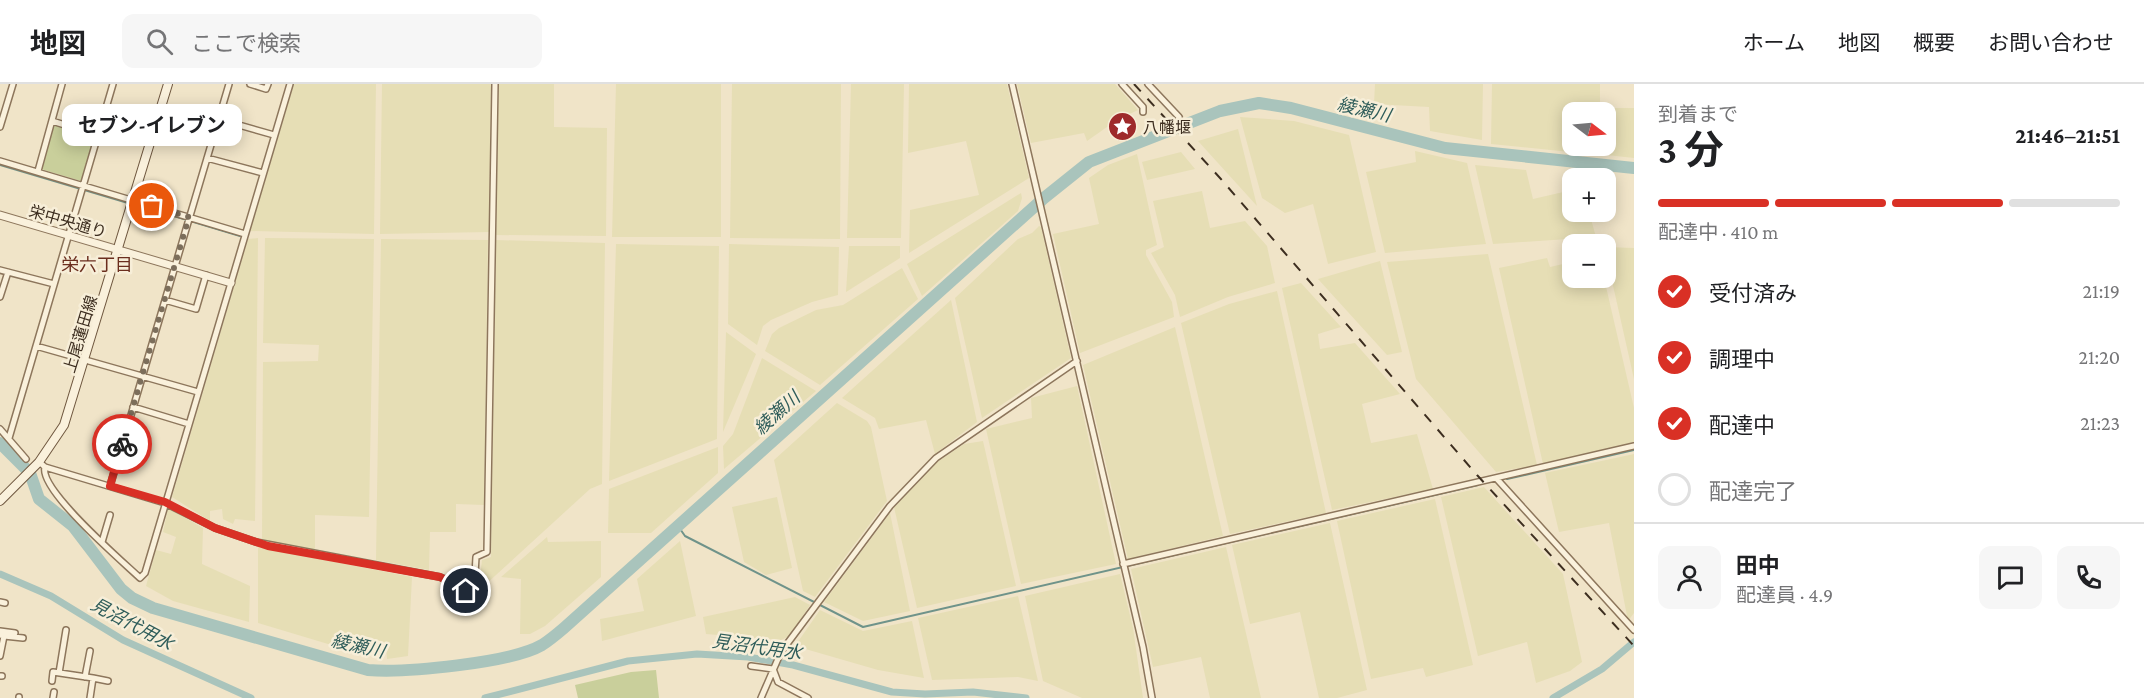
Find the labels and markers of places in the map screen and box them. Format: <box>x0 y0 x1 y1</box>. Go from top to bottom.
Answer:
callout: セブン-イレブン <box>62 104 242 146</box>
place icon: 八幡堰 <box>1106 111 1138 143</box>
place label: 八幡堰 <box>1143 119 1191 136</box>
pin <box>126 180 177 231</box>
pin <box>440 565 491 616</box>

